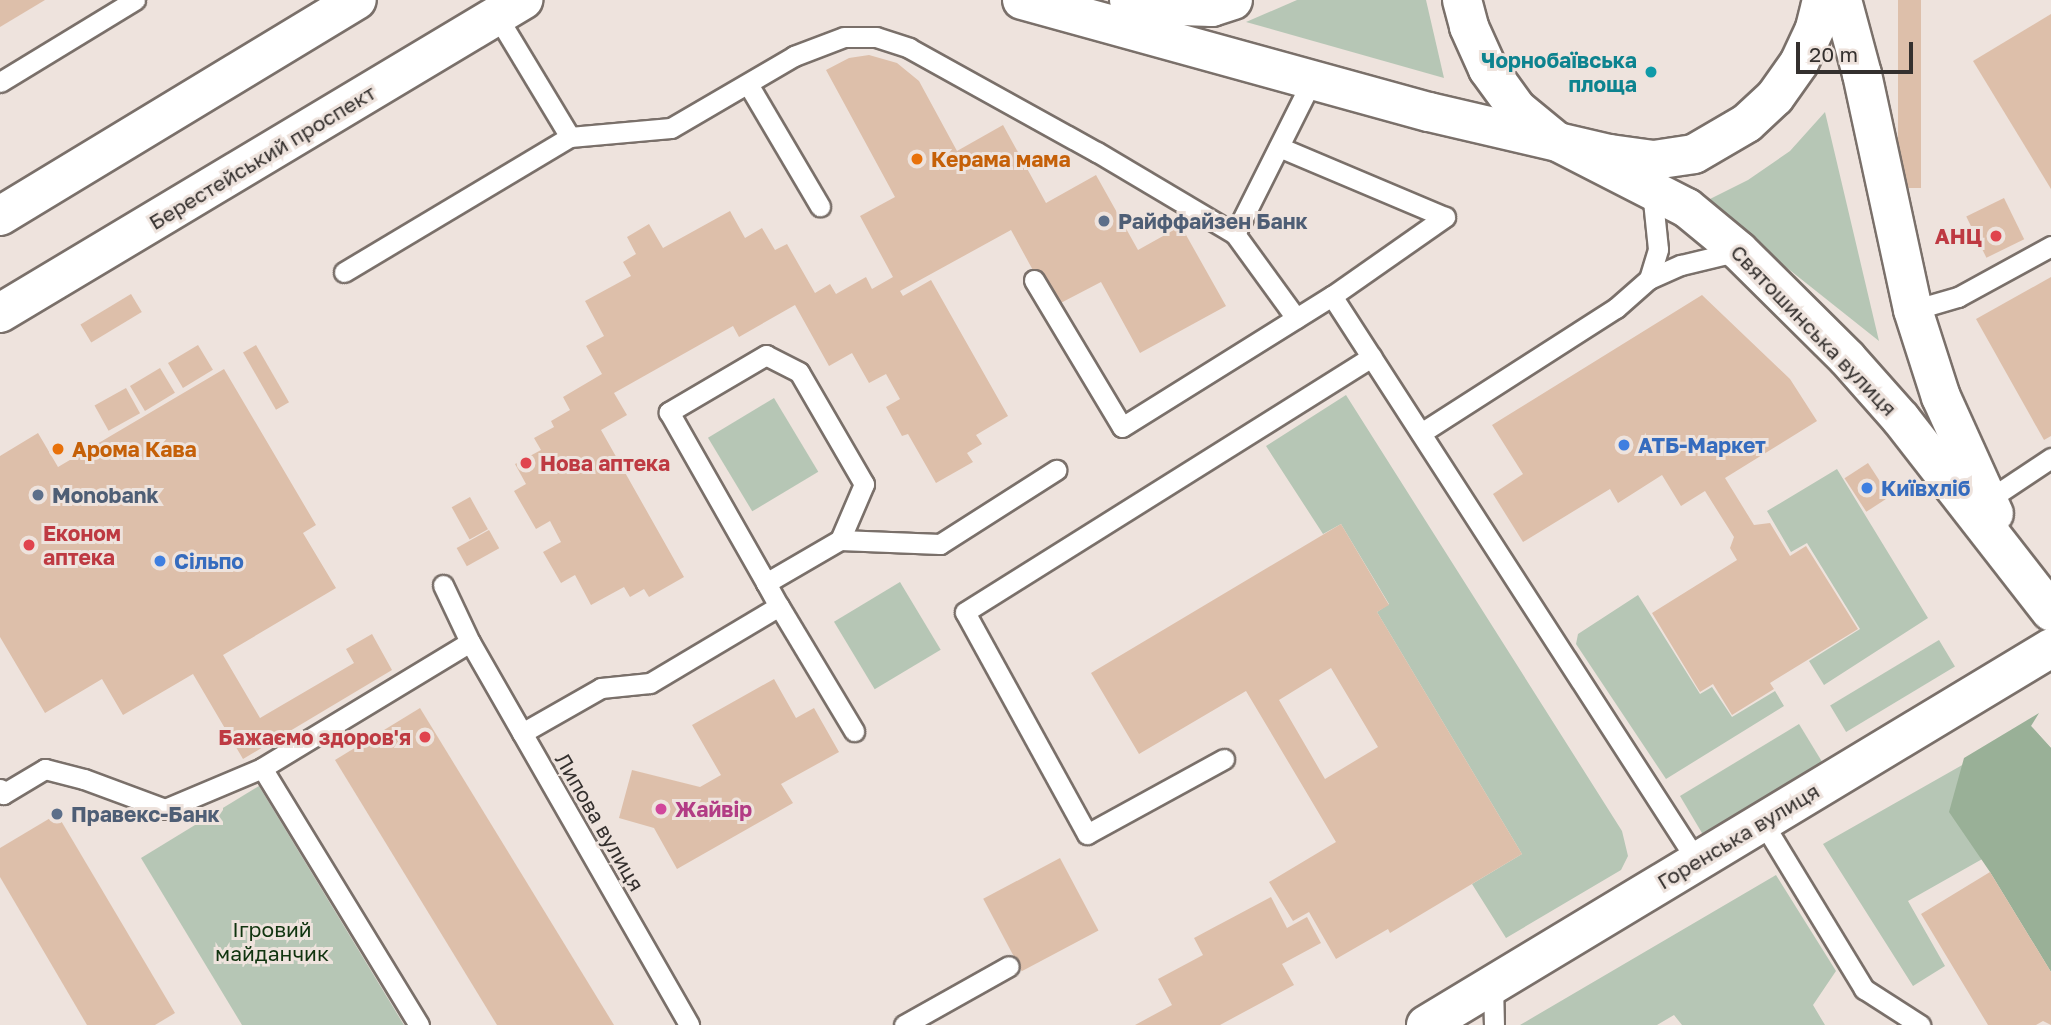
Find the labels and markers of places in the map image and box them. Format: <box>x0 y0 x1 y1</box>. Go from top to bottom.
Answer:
place label: Чорнобаївська площа <box>1481 47 1637 97</box>
marker: Чорнобаївська площа <box>1643 64 1659 80</box>
place label: Керама мама <box>931 146 1071 172</box>
marker: Керама мама <box>909 151 925 167</box>
place label: Райффайзен Банк <box>1118 208 1308 234</box>
marker: Райффайзен Банк <box>1096 213 1112 229</box>
place label: АНЦ <box>1935 223 1982 249</box>
marker: АНЦ <box>1988 228 2004 244</box>
place label: АТБ-Маркет <box>1638 432 1766 458</box>
place label: Арома Кава <box>72 436 197 462</box>
marker: АТБ-Маркет <box>1616 437 1632 453</box>
marker: Арома Кава <box>50 441 66 457</box>
place label: Нова аптека <box>540 450 670 476</box>
marker: Нова аптека <box>518 455 534 471</box>
place label: Київхліб <box>1881 475 1970 501</box>
marker: Київхліб <box>1859 480 1875 496</box>
place label: Monobank <box>52 482 159 508</box>
marker: Monobank <box>30 487 46 503</box>
place label: Економ аптека <box>43 520 121 570</box>
marker: Економ аптека <box>21 537 37 553</box>
place label: Сільпо <box>174 548 244 574</box>
marker: Сільпо <box>152 553 168 569</box>
place label: Бажаємо здоров'я <box>218 724 411 750</box>
marker: Бажаємо здоров'я <box>417 729 433 745</box>
place label: Жайвір <box>675 796 752 822</box>
place label: Правекс-Банк <box>71 801 220 827</box>
marker: Жайвір <box>653 801 669 817</box>
marker: Правекс-Банк <box>49 806 65 822</box>

